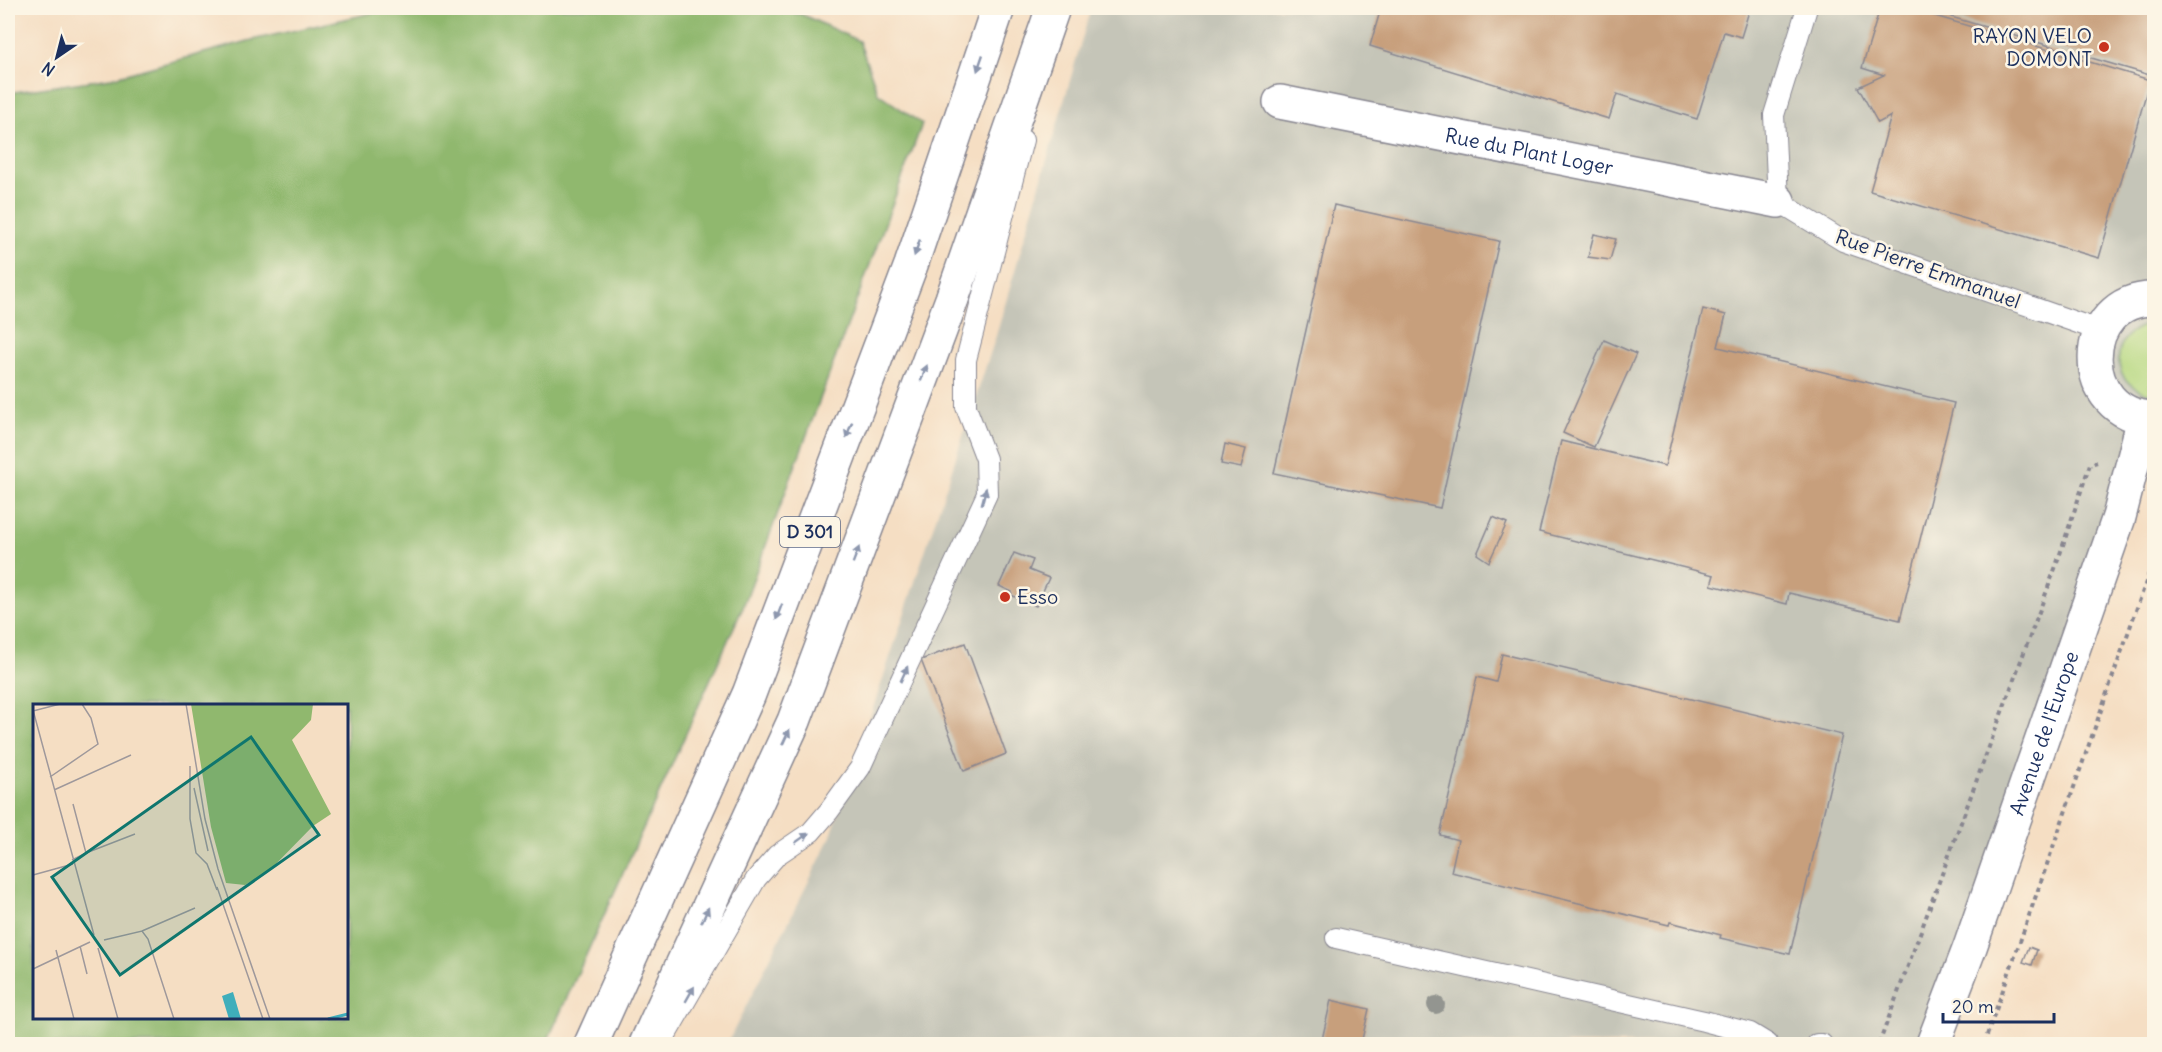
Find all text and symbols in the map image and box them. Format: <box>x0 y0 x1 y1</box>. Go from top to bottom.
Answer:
place label: RAYON VELO DOMONT <box>1973 23 2092 71</box>
north arrow <box>27 27 87 87</box>
marker: RAYON VELO DOMONT <box>2097 40 2111 54</box>
one-way arrow <box>974 54 984 72</box>
text: N <box>38 58 59 81</box>
street label: Rue du Plant Loger <box>1443 122 1615 180</box>
street label: Rue Pierre Emmanuel <box>1832 223 2024 314</box>
one-way arrow <box>912 239 922 257</box>
one-way arrow <box>920 364 930 382</box>
one-way arrow <box>843 421 853 439</box>
one-way arrow <box>980 487 990 506</box>
road number: D 301 <box>780 517 840 547</box>
one-way arrow <box>851 546 861 564</box>
place label: Esso <box>1017 584 1058 609</box>
marker: Esso <box>998 590 1012 604</box>
one-way arrow <box>774 604 784 622</box>
street label: Avenue de l'Europe <box>2004 648 2084 818</box>
one-way arrow <box>899 665 908 682</box>
inset map <box>33 704 348 1019</box>
one-way arrow <box>782 729 791 746</box>
one-way arrow <box>794 832 810 844</box>
one-way arrow <box>701 906 710 923</box>
one-way arrow <box>685 985 695 1002</box>
scale bar <box>1943 986 2054 1024</box>
text: 20 m <box>1952 995 1994 1018</box>

